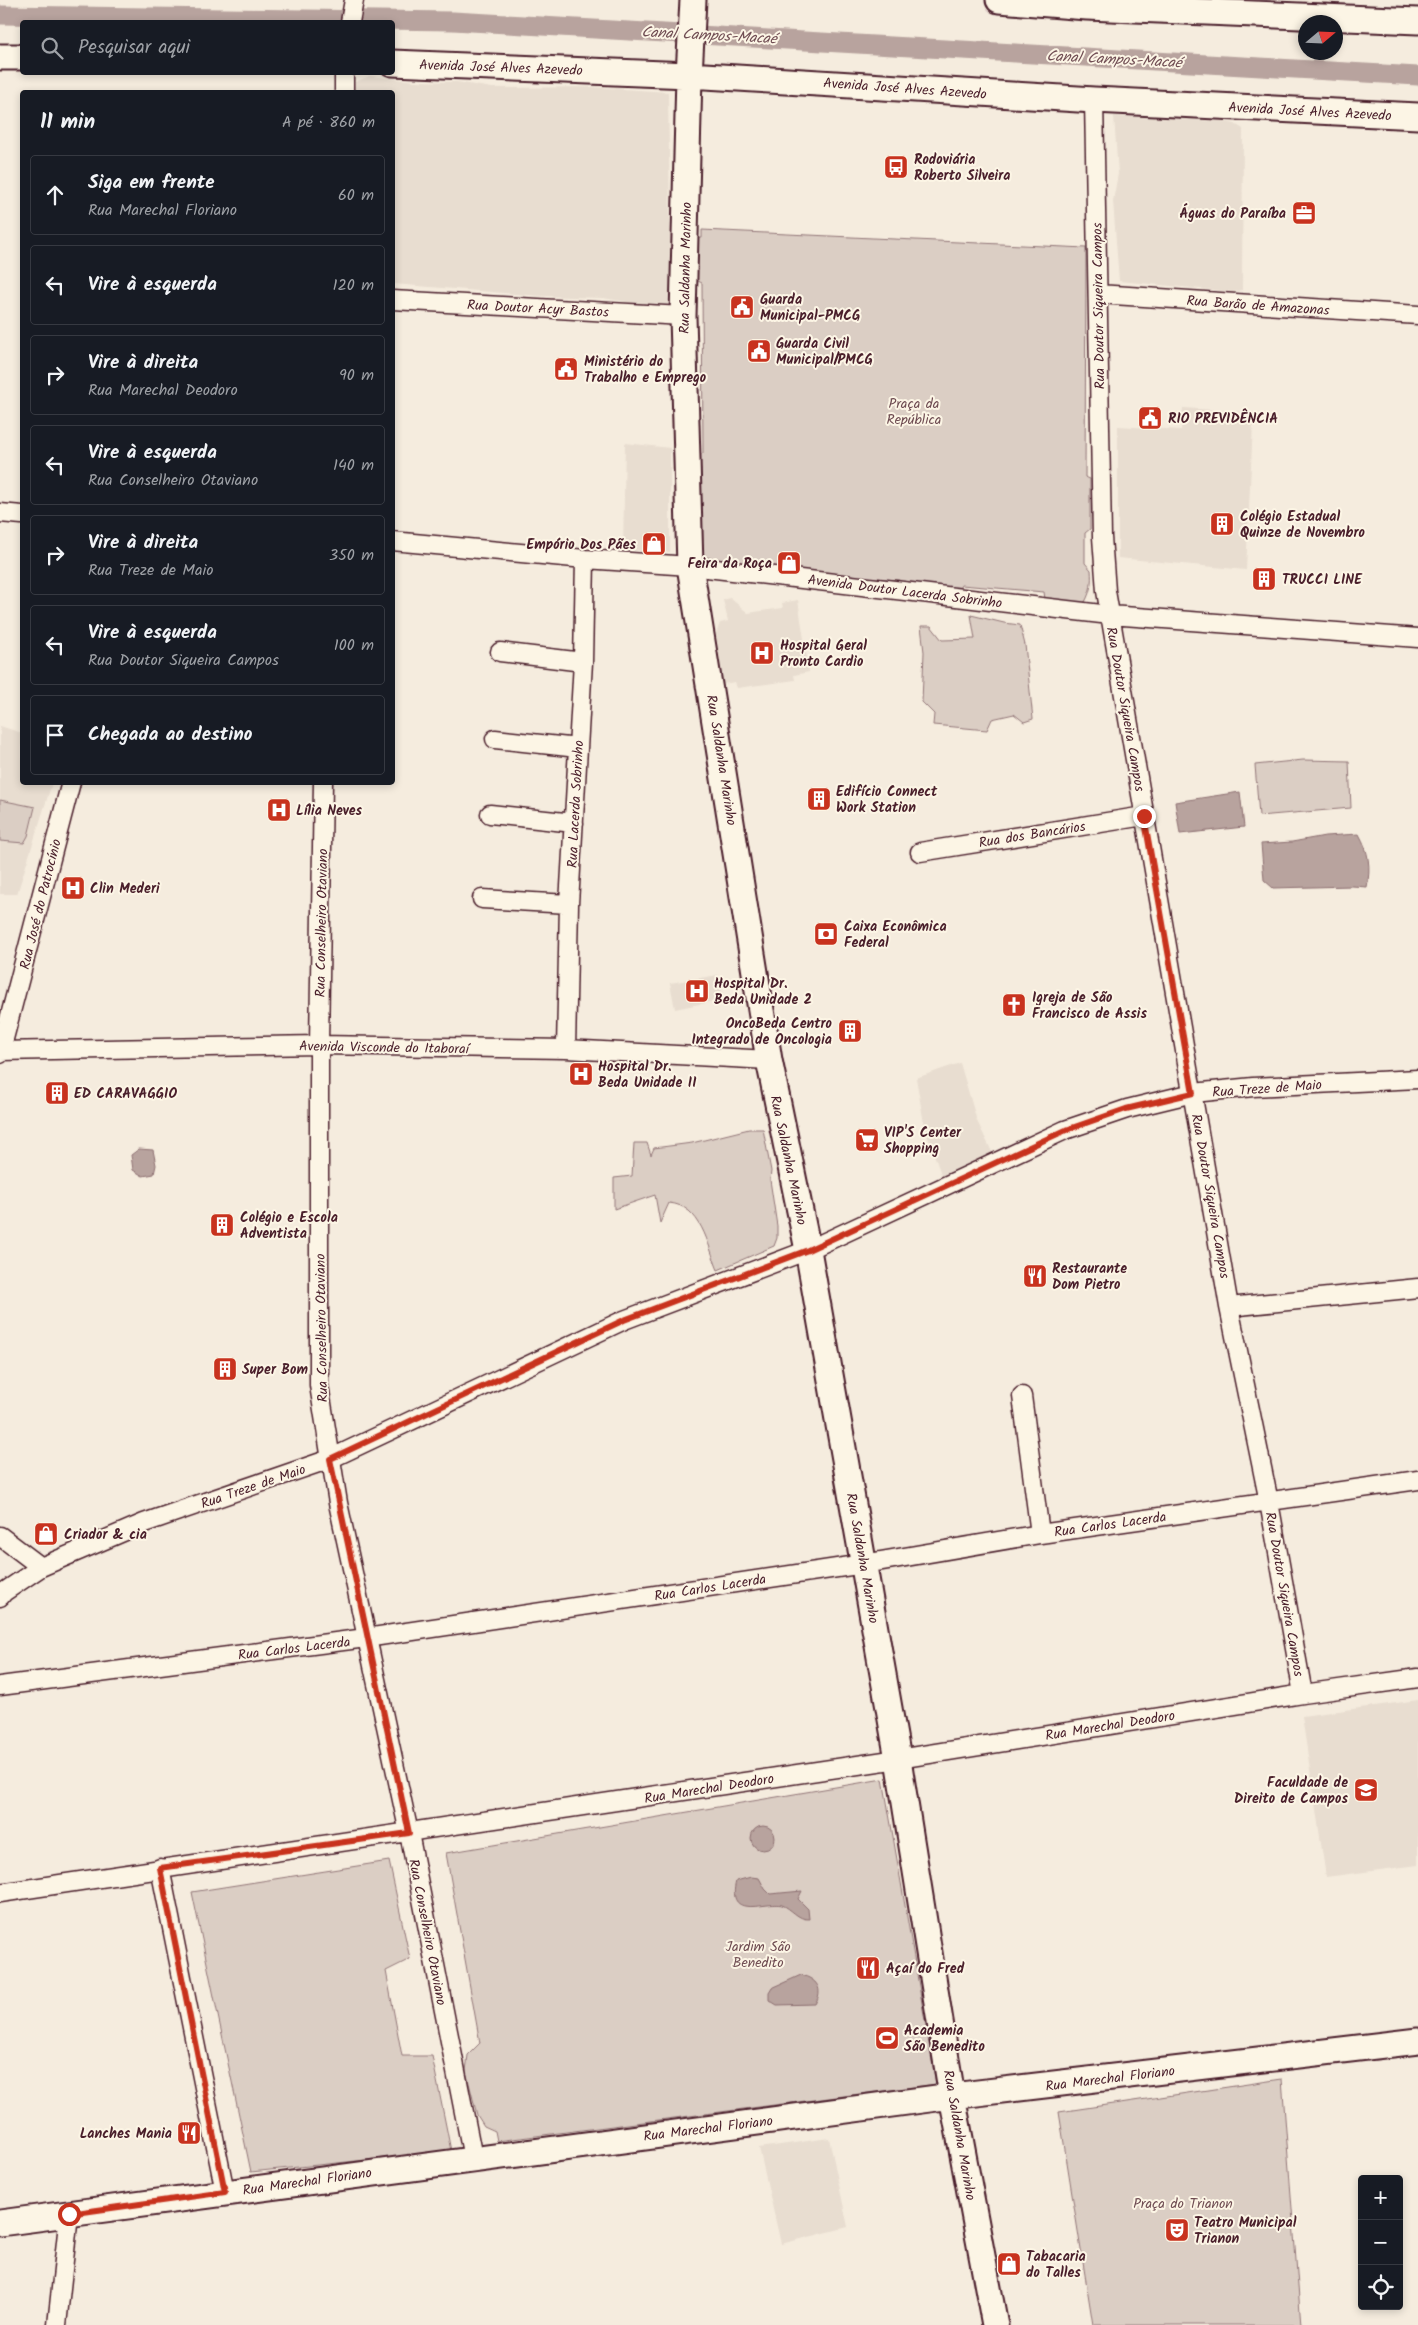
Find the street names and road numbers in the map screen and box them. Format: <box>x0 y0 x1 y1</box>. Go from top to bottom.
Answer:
street label: Avenida José Alves Azevedo <box>419 54 583 82</box>
street label: Avenida José Alves Azevedo <box>823 72 987 106</box>
street label: Avenida José Alves Azevedo <box>1228 97 1392 127</box>
street label: Rua Saldanha Marinho <box>674 202 698 334</box>
street label: Rua Doutor Siqueira Campos <box>1087 222 1111 390</box>
street label: Rua Barão de Amazonas <box>1186 290 1330 322</box>
street label: Rua Doutor Acyr Bastos <box>467 294 609 324</box>
street label: Avenida Doutor Lacerda Sobrinho <box>806 569 1003 615</box>
street label: Rua Doutor Siqueira Campos <box>1100 625 1150 793</box>
street label: Rua Saldanha Marinho <box>700 693 742 827</box>
street label: Rua Lacerda Sobrinho <box>562 740 590 869</box>
street label: Rua dos Bancários <box>977 816 1087 854</box>
street label: Rua José do Patrocínio <box>14 837 68 972</box>
street label: Rua Conselheiro Otaviano <box>310 848 334 998</box>
street label: Avenida Visconde do Itaboraí <box>299 1036 472 1061</box>
street label: Rua Treze de Maio <box>1212 1074 1323 1104</box>
street label: Rua Saldanha Marinho <box>764 1093 813 1227</box>
street label: Rua Doutor Siqueira Campos <box>1185 1112 1235 1280</box>
street label: Rua Conselheiro Otaviano <box>310 1253 334 1403</box>
street label: Rua Treze de Maio <box>198 1459 309 1515</box>
street label: Rua Saldanha Marinho <box>840 1491 884 1625</box>
street label: Rua Carlos Lacerda <box>1053 1506 1168 1544</box>
street label: Rua Doutor Siqueira Campos <box>1259 1510 1309 1678</box>
street label: Rua Carlos Lacerda <box>653 1568 768 1608</box>
street label: Rua Carlos Lacerda <box>237 1631 352 1667</box>
street label: Rua Marechal Deodoro <box>1044 1705 1177 1747</box>
street label: Rua Marechal Deodoro <box>643 1768 776 1810</box>
street label: Rua Conselheiro Otaviano <box>402 1857 452 2007</box>
street label: Rua Marechal Floriano <box>1044 2060 1176 2098</box>
street label: Rua Saldanha Marinho <box>937 2068 981 2202</box>
street label: Rua Marechal Floriano <box>642 2110 774 2148</box>
street label: Rua Marechal Floriano <box>241 2162 373 2202</box>

